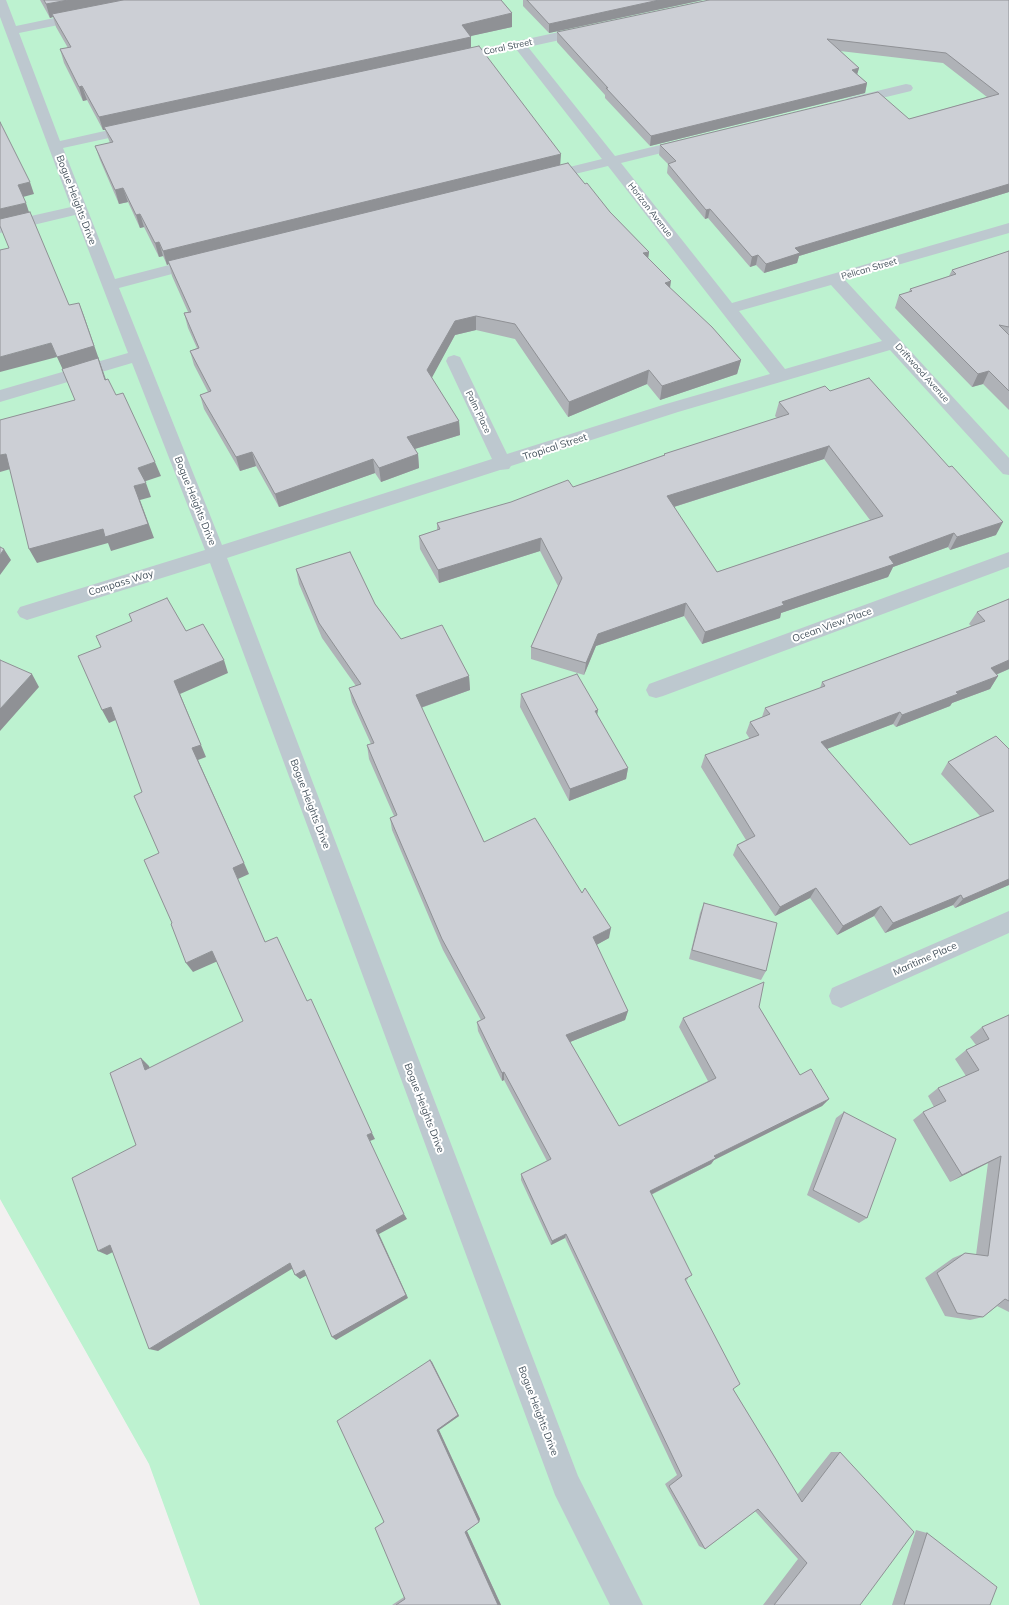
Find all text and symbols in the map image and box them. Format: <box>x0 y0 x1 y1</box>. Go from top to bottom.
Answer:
street label: Coral Street <box>483 37 533 57</box>
street label: Bogue Heights Drive <box>53 154 99 246</box>
street label: Horizon Avenue <box>625 181 675 239</box>
street label: Pelican Street <box>840 256 898 282</box>
street label: Driftwood Avenue <box>893 341 951 405</box>
street label: Palm Place <box>463 389 493 435</box>
street label: Tropical Street <box>522 431 588 463</box>
street label: Bogue Heights Drive <box>172 455 218 547</box>
street label: Compass Way <box>87 567 155 599</box>
street label: Ocean View Place <box>791 605 873 645</box>
street label: Bogue Heights Drive <box>287 758 333 850</box>
street label: Maritime Place <box>891 940 959 978</box>
street label: Bogue Heights Drive <box>401 1062 447 1154</box>
street label: Bogue Heights Drive <box>515 1365 561 1457</box>

